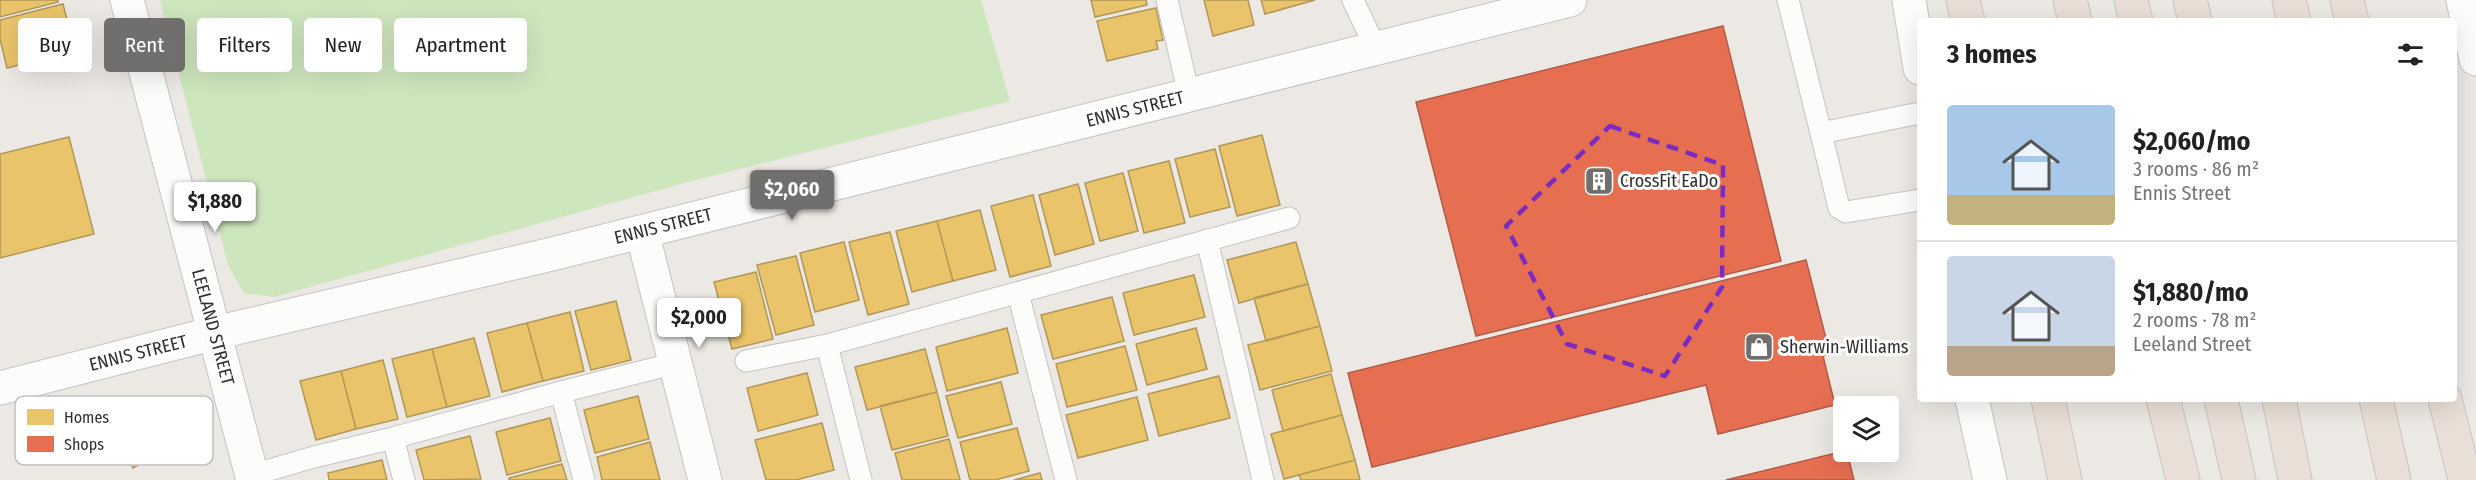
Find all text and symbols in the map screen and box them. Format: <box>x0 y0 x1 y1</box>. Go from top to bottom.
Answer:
chip: Buy <box>18 18 92 72</box>
chip: Rent <box>104 18 185 72</box>
chip: Filters <box>197 18 292 72</box>
chip: New <box>304 18 382 72</box>
chip: Apartment <box>394 18 527 72</box>
icon: filters <box>2394 38 2427 71</box>
text: 3 homes <box>1947 39 2037 70</box>
street label: ENNIS STREET <box>1084 86 1187 132</box>
text: $2,060/mo <box>2133 126 2250 157</box>
icon: home <box>1995 129 2067 201</box>
text: 3 rooms · 86 m² <box>2133 157 2259 181</box>
building icon: CrossFit EaDo <box>1583 165 1615 197</box>
pin: $2,060 <box>743 170 841 221</box>
place label: CrossFit EaDo <box>1620 170 1718 192</box>
text: $2,060 <box>764 177 820 201</box>
text: Ennis Street <box>2133 181 2231 205</box>
pin: $1,880 <box>166 182 264 233</box>
text: $1,880 <box>188 189 242 213</box>
street label: ENNIS STREET <box>612 203 715 249</box>
street label: LEELAND STREET <box>187 266 239 388</box>
text: $1,880/mo <box>2133 277 2249 308</box>
icon: home <box>1995 280 2067 352</box>
pin: $2,000 <box>650 298 748 349</box>
text: $2,000 <box>671 305 727 329</box>
text: 2 rooms · 78 m² <box>2133 308 2256 332</box>
street label: ENNIS STREET <box>87 330 190 376</box>
shop icon: Sherwin-Williams <box>1743 331 1775 363</box>
text: Leeland Street <box>2133 332 2251 356</box>
place label: Sherwin-Williams <box>1780 336 1909 358</box>
legend <box>15 396 213 465</box>
map controls <box>1833 396 1899 462</box>
button: layers <box>1833 396 1899 462</box>
text: Homes <box>64 408 109 427</box>
text: Shops <box>64 435 104 454</box>

